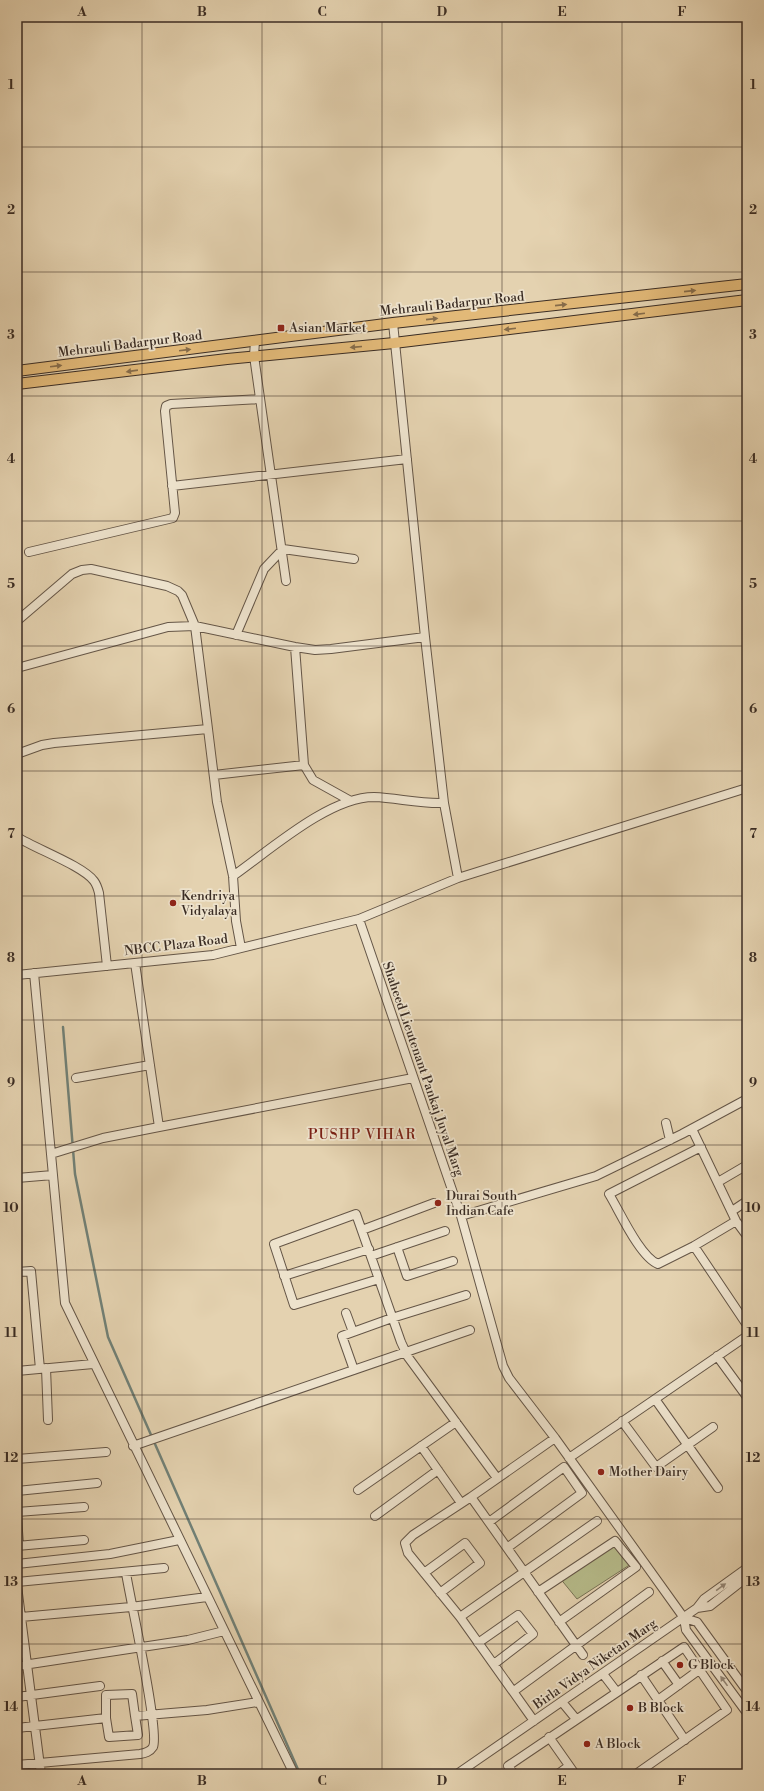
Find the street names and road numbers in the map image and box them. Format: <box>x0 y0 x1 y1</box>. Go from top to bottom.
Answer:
street label: Mehrauli Badarpur Road <box>379 288 526 320</box>
street label: Mehrauli Badarpur Road <box>57 327 204 361</box>
street label: NBCC Plaza Road <box>123 931 229 959</box>
street label: Shaheed Lieutenant Pankaj Juyal Marg <box>379 960 467 1179</box>
street label: Birla Vidya Niketan Marg <box>529 1615 660 1713</box>

